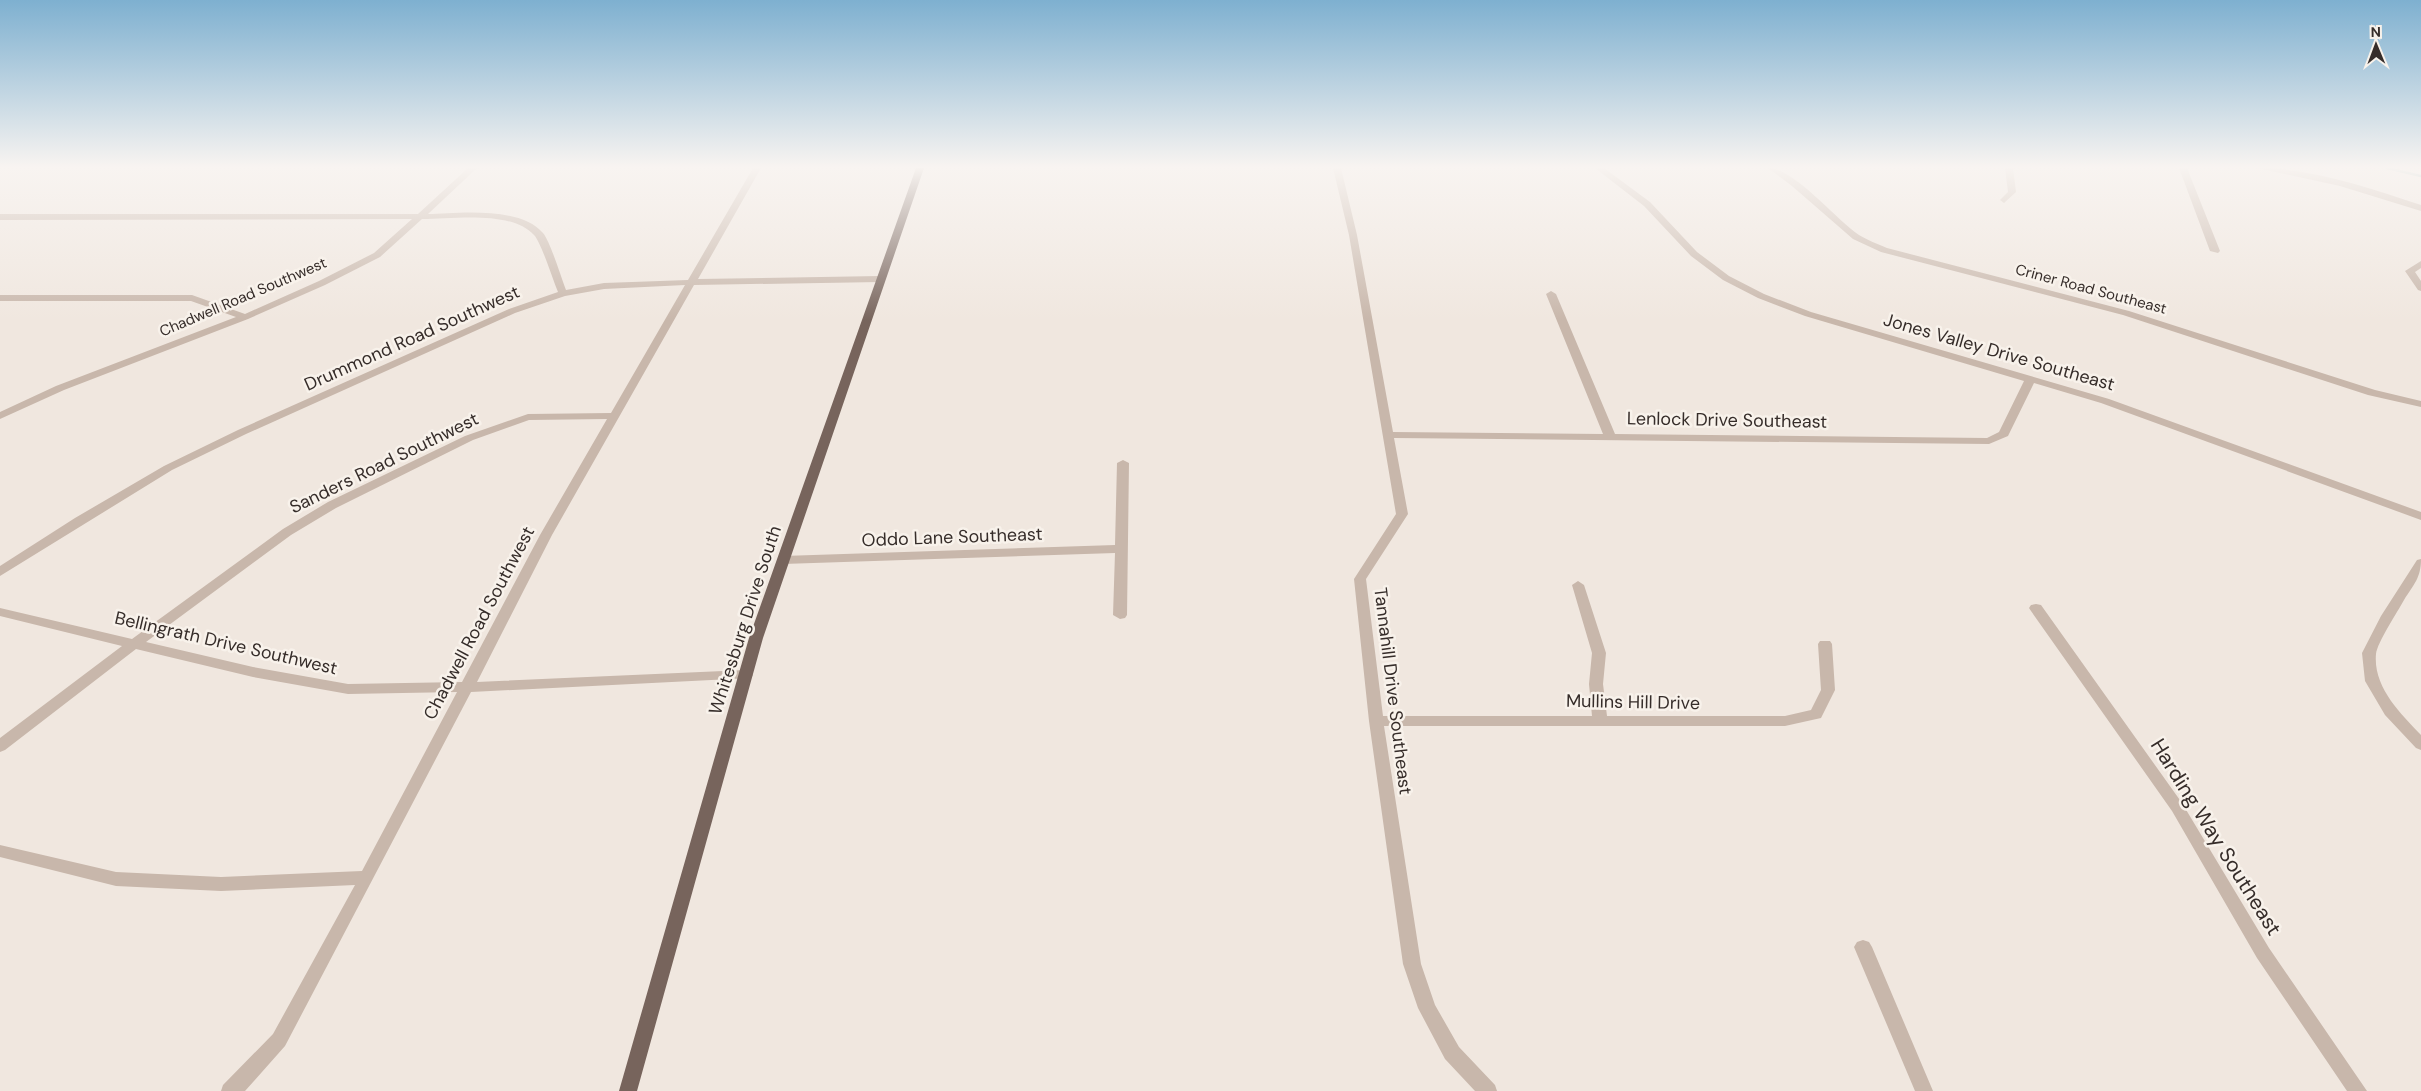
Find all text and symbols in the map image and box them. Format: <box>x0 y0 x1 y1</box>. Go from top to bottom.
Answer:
north arrow <box>2351 20 2401 70</box>
text: N <box>2371 23 2381 41</box>
street label: Chadwell Road Southwest <box>156 253 330 341</box>
street label: Criner Road Southeast <box>2013 259 2169 319</box>
street label: Drummond Road Southwest <box>301 280 523 396</box>
street label: Jones Valley Drive Southeast <box>1881 307 2117 397</box>
street label: Lenlock Drive Southeast <box>1627 406 1827 434</box>
street label: Sanders Road Southwest <box>286 407 482 519</box>
street label: Chadwell Road Southwest <box>418 522 540 724</box>
street label: Whitesburg Drive South <box>703 522 787 718</box>
street label: Oddo Lane Southeast <box>861 522 1043 552</box>
street label: Tannahill Drive Southeast <box>1368 586 1418 796</box>
street label: Bellingrath Drive Southwest <box>112 606 340 680</box>
street label: Mullins Hill Drive <box>1566 689 1700 715</box>
street label: Harding Way Southeast <box>2144 733 2288 941</box>

